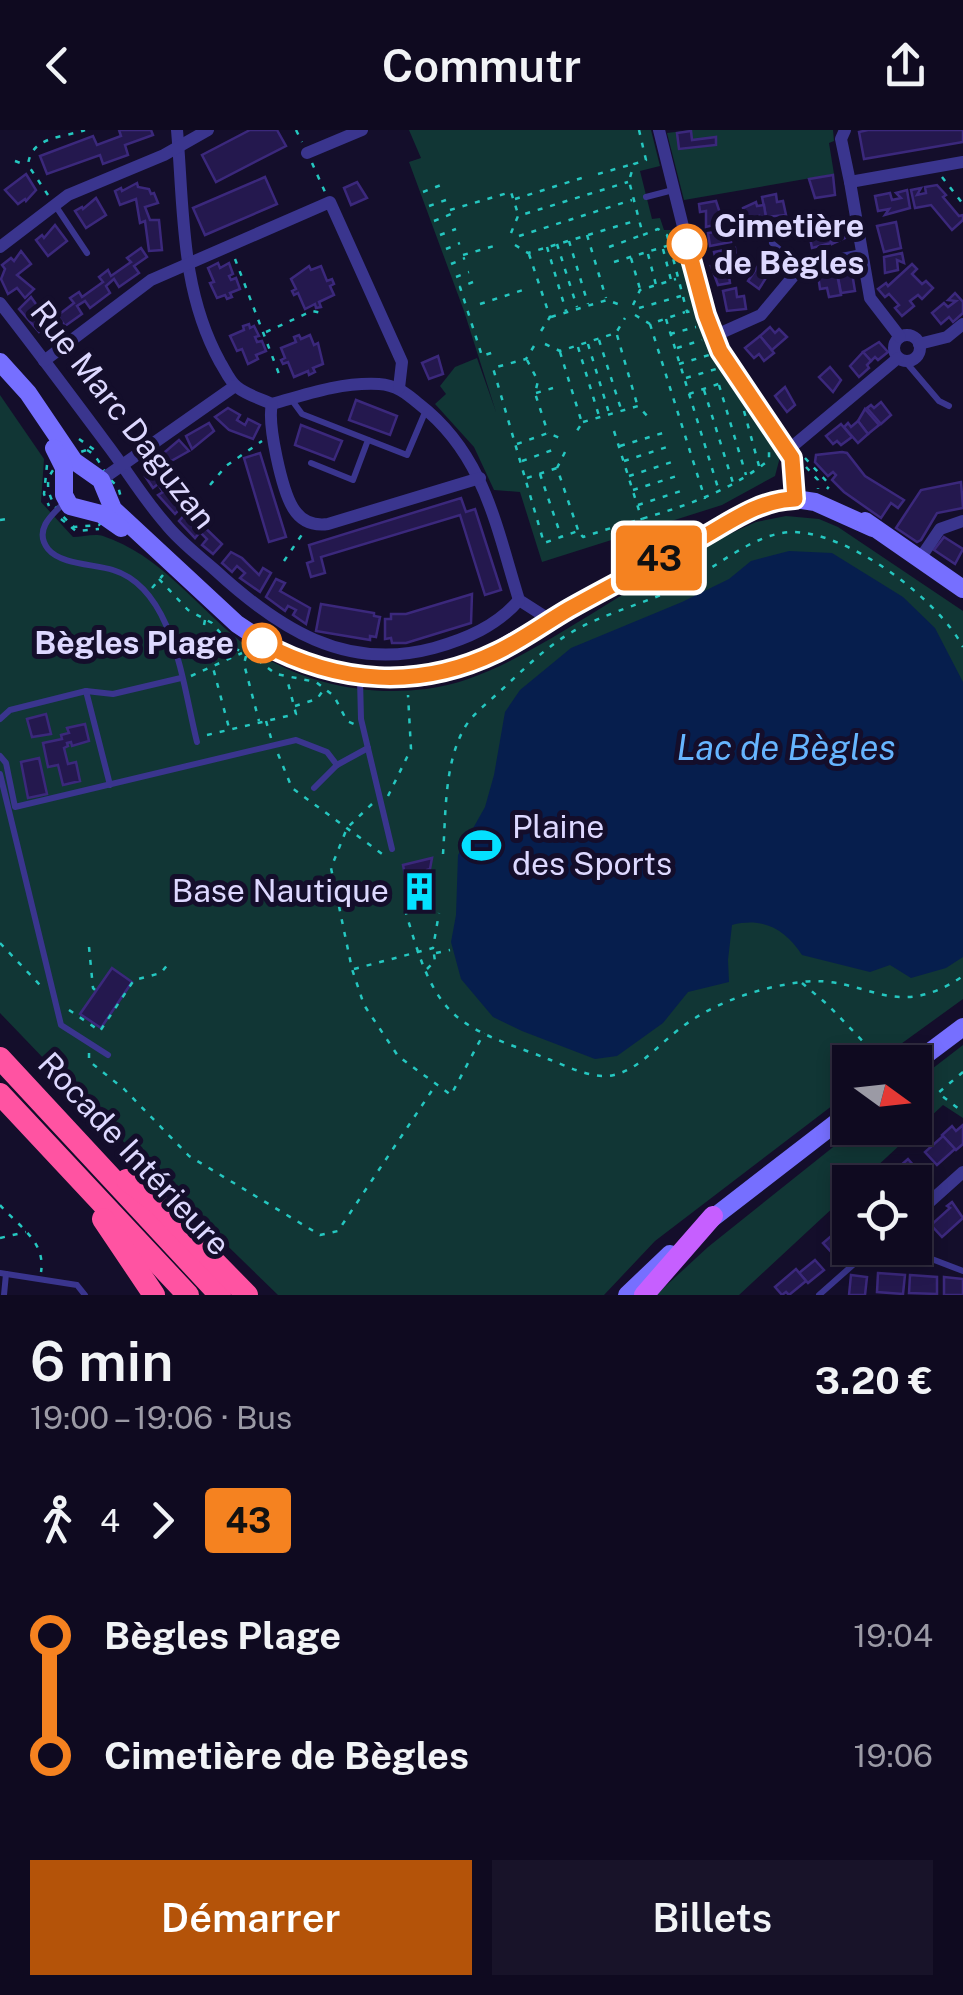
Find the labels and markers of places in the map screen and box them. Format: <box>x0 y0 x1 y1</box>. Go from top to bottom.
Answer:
place label: Cimetière de Bègles <box>714 207 864 281</box>
marker: Cimetière de Bègles <box>668 225 706 263</box>
place label: Bègles Plage <box>34 624 234 661</box>
marker: Bègles Plage <box>243 624 281 662</box>
place label: Plaine des Sports <box>512 808 672 882</box>
sports icon: Plaine des Sports <box>461 824 503 866</box>
building icon: Base Nautique <box>398 870 440 912</box>
place label: Base Nautique <box>172 872 389 909</box>

